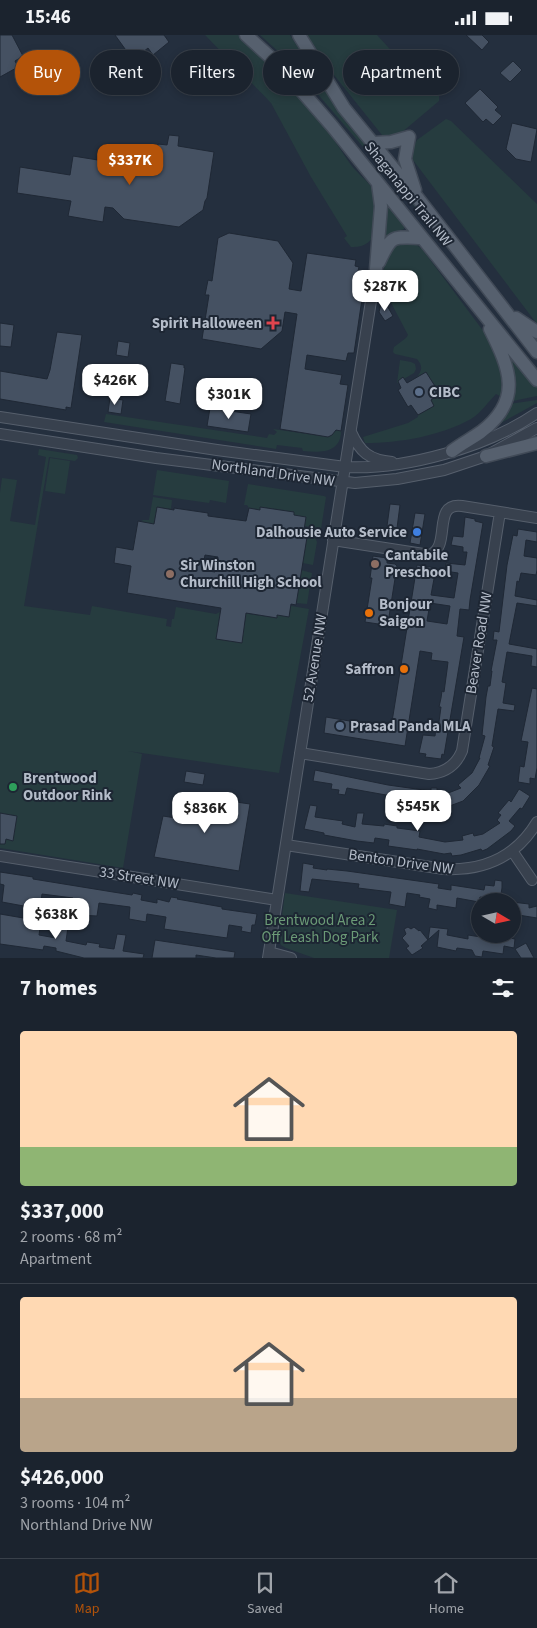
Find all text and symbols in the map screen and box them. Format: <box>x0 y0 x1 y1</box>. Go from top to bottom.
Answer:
text: 15:46 <box>25 4 71 31</box>
chip: Buy <box>15 50 80 95</box>
chip: Rent <box>90 50 161 95</box>
chip: Filters <box>171 50 253 95</box>
chip: New <box>263 50 333 95</box>
chip: Apartment <box>343 50 459 95</box>
street label: Shaganappi Trail NW <box>359 137 457 251</box>
pin: $337K <box>95 143 165 186</box>
text: $337K <box>108 149 152 171</box>
pin: $287K <box>350 269 420 312</box>
text: $287K <box>363 275 407 297</box>
place label: Spirit Halloween <box>152 313 262 334</box>
marker: Spirit Halloween <box>266 316 280 330</box>
pin: $426K <box>80 363 150 406</box>
text: $426K <box>93 369 137 391</box>
pin: $301K <box>194 377 264 420</box>
place label: CIBC <box>429 382 460 403</box>
text: $301K <box>207 383 251 405</box>
marker: CIBC <box>413 386 425 398</box>
street label: Northland Drive NW <box>210 454 336 492</box>
place label: Dalhousie Auto Service <box>256 522 407 543</box>
marker: Dalhousie Auto Service <box>411 526 423 538</box>
place label: Cantabile Preschool <box>385 545 451 583</box>
place label: Sir Winston Churchill High School <box>180 555 322 593</box>
marker: Cantabile Preschool <box>369 558 381 570</box>
marker: Sir Winston Churchill High School <box>164 568 176 580</box>
street label: Beaver Road NW <box>461 590 497 695</box>
place label: Bonjour Saigon <box>379 594 432 632</box>
marker: Bonjour Saigon <box>363 607 375 619</box>
street label: 52 Avenue NW <box>298 612 332 703</box>
place label: Saffron <box>345 659 394 680</box>
marker: Saffron <box>398 663 410 675</box>
place label: Prasad Panda MLA <box>350 716 471 737</box>
marker: Prasad Panda MLA <box>334 720 346 732</box>
place label: Brentwood Outdoor Rink <box>23 768 112 806</box>
marker: Brentwood Outdoor Rink <box>7 781 19 793</box>
pin: $545K <box>383 789 453 832</box>
pin: $836K <box>170 791 240 834</box>
text: $545K <box>396 795 440 817</box>
text: $836K <box>183 797 227 819</box>
street label: Benton Drive NW <box>347 844 455 880</box>
street label: 33 Street NW <box>98 861 180 895</box>
north arrow <box>471 893 521 943</box>
map controls <box>471 893 521 943</box>
pin: $638K <box>21 897 91 940</box>
text: $638K <box>34 903 78 925</box>
park label: Brentwood Area 2 Off Leash Dog Park <box>262 910 379 948</box>
text: 7 homes <box>20 973 97 1003</box>
icon: filters <box>489 974 517 1002</box>
icon: home <box>224 1064 314 1154</box>
text: $337,000 <box>20 1196 104 1226</box>
text: 2 rooms · 68 m² <box>20 1226 122 1248</box>
text: Apartment <box>20 1248 92 1270</box>
icon: home <box>224 1329 314 1419</box>
text: $426,000 <box>20 1462 104 1492</box>
text: 3 rooms · 104 m² <box>20 1492 130 1514</box>
text: Northland Drive NW <box>20 1514 152 1536</box>
tab: Map <box>73 1569 101 1619</box>
tab: Saved <box>247 1569 283 1619</box>
tab: Home <box>429 1569 464 1619</box>

